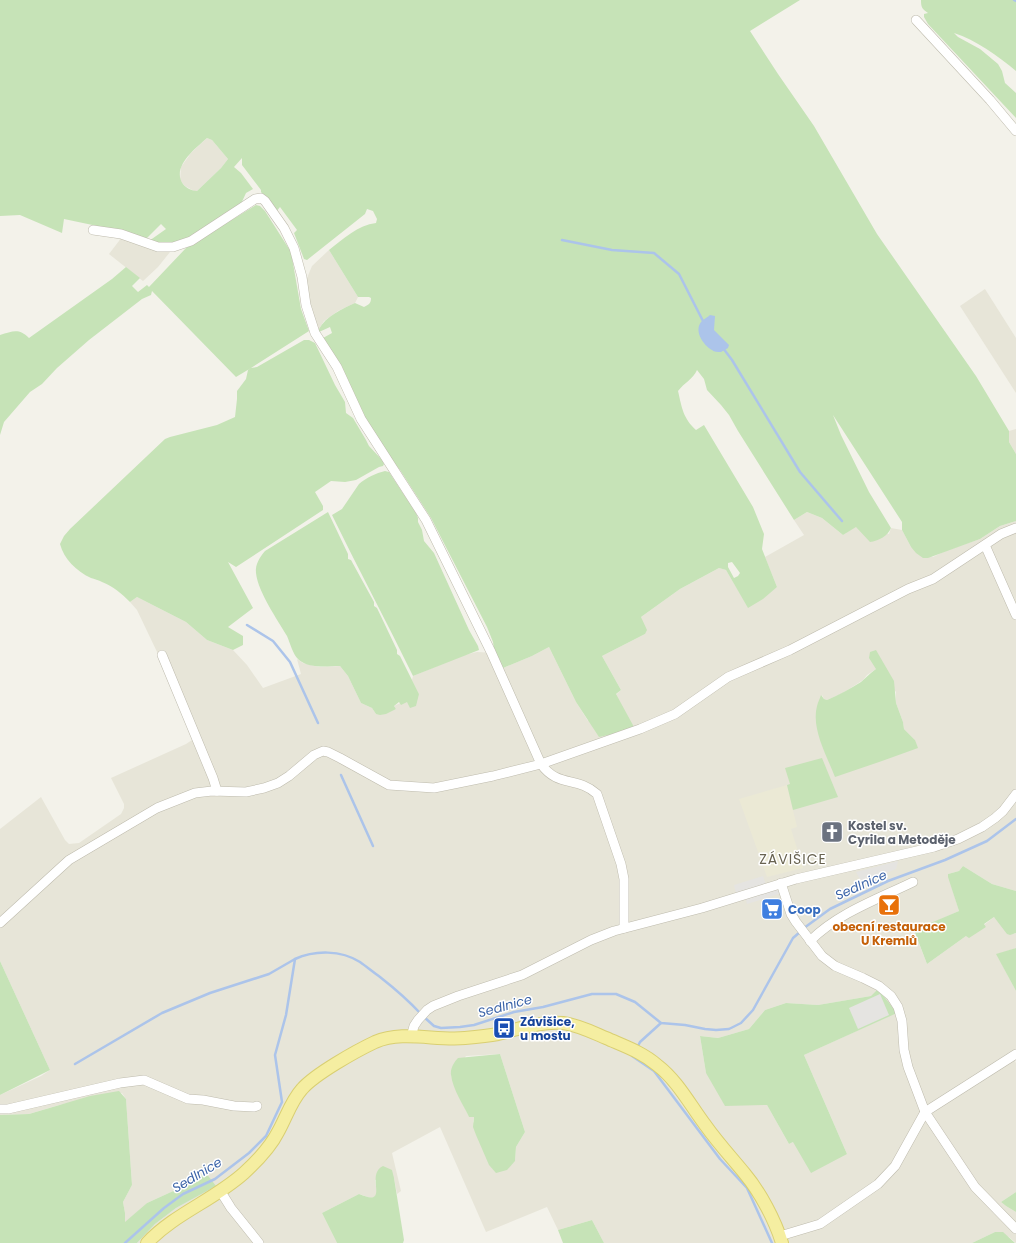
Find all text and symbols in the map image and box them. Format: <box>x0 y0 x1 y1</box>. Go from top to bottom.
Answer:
place label: Kostel sv. Cyrila a Metoděje <box>848 817 956 848</box>
church icon: Kostel sv. Cyrila a Metoděje <box>819 819 845 845</box>
district label: ZÁVIŠICE <box>759 849 827 869</box>
water label: Sedlnice <box>832 865 890 905</box>
bar icon: obecní restaurace U Kremlů <box>876 892 902 918</box>
supermarket icon: Coop <box>759 896 785 922</box>
place label: Coop <box>788 901 821 918</box>
place label: obecní restaurace U Kremlů <box>832 918 946 949</box>
water label: Sedlnice <box>476 990 534 1022</box>
place label: Závišice, u mostu <box>520 1013 575 1044</box>
bus stop icon: Závišice, u mostu <box>491 1015 517 1041</box>
water label: Sedlnice <box>168 1153 226 1197</box>

